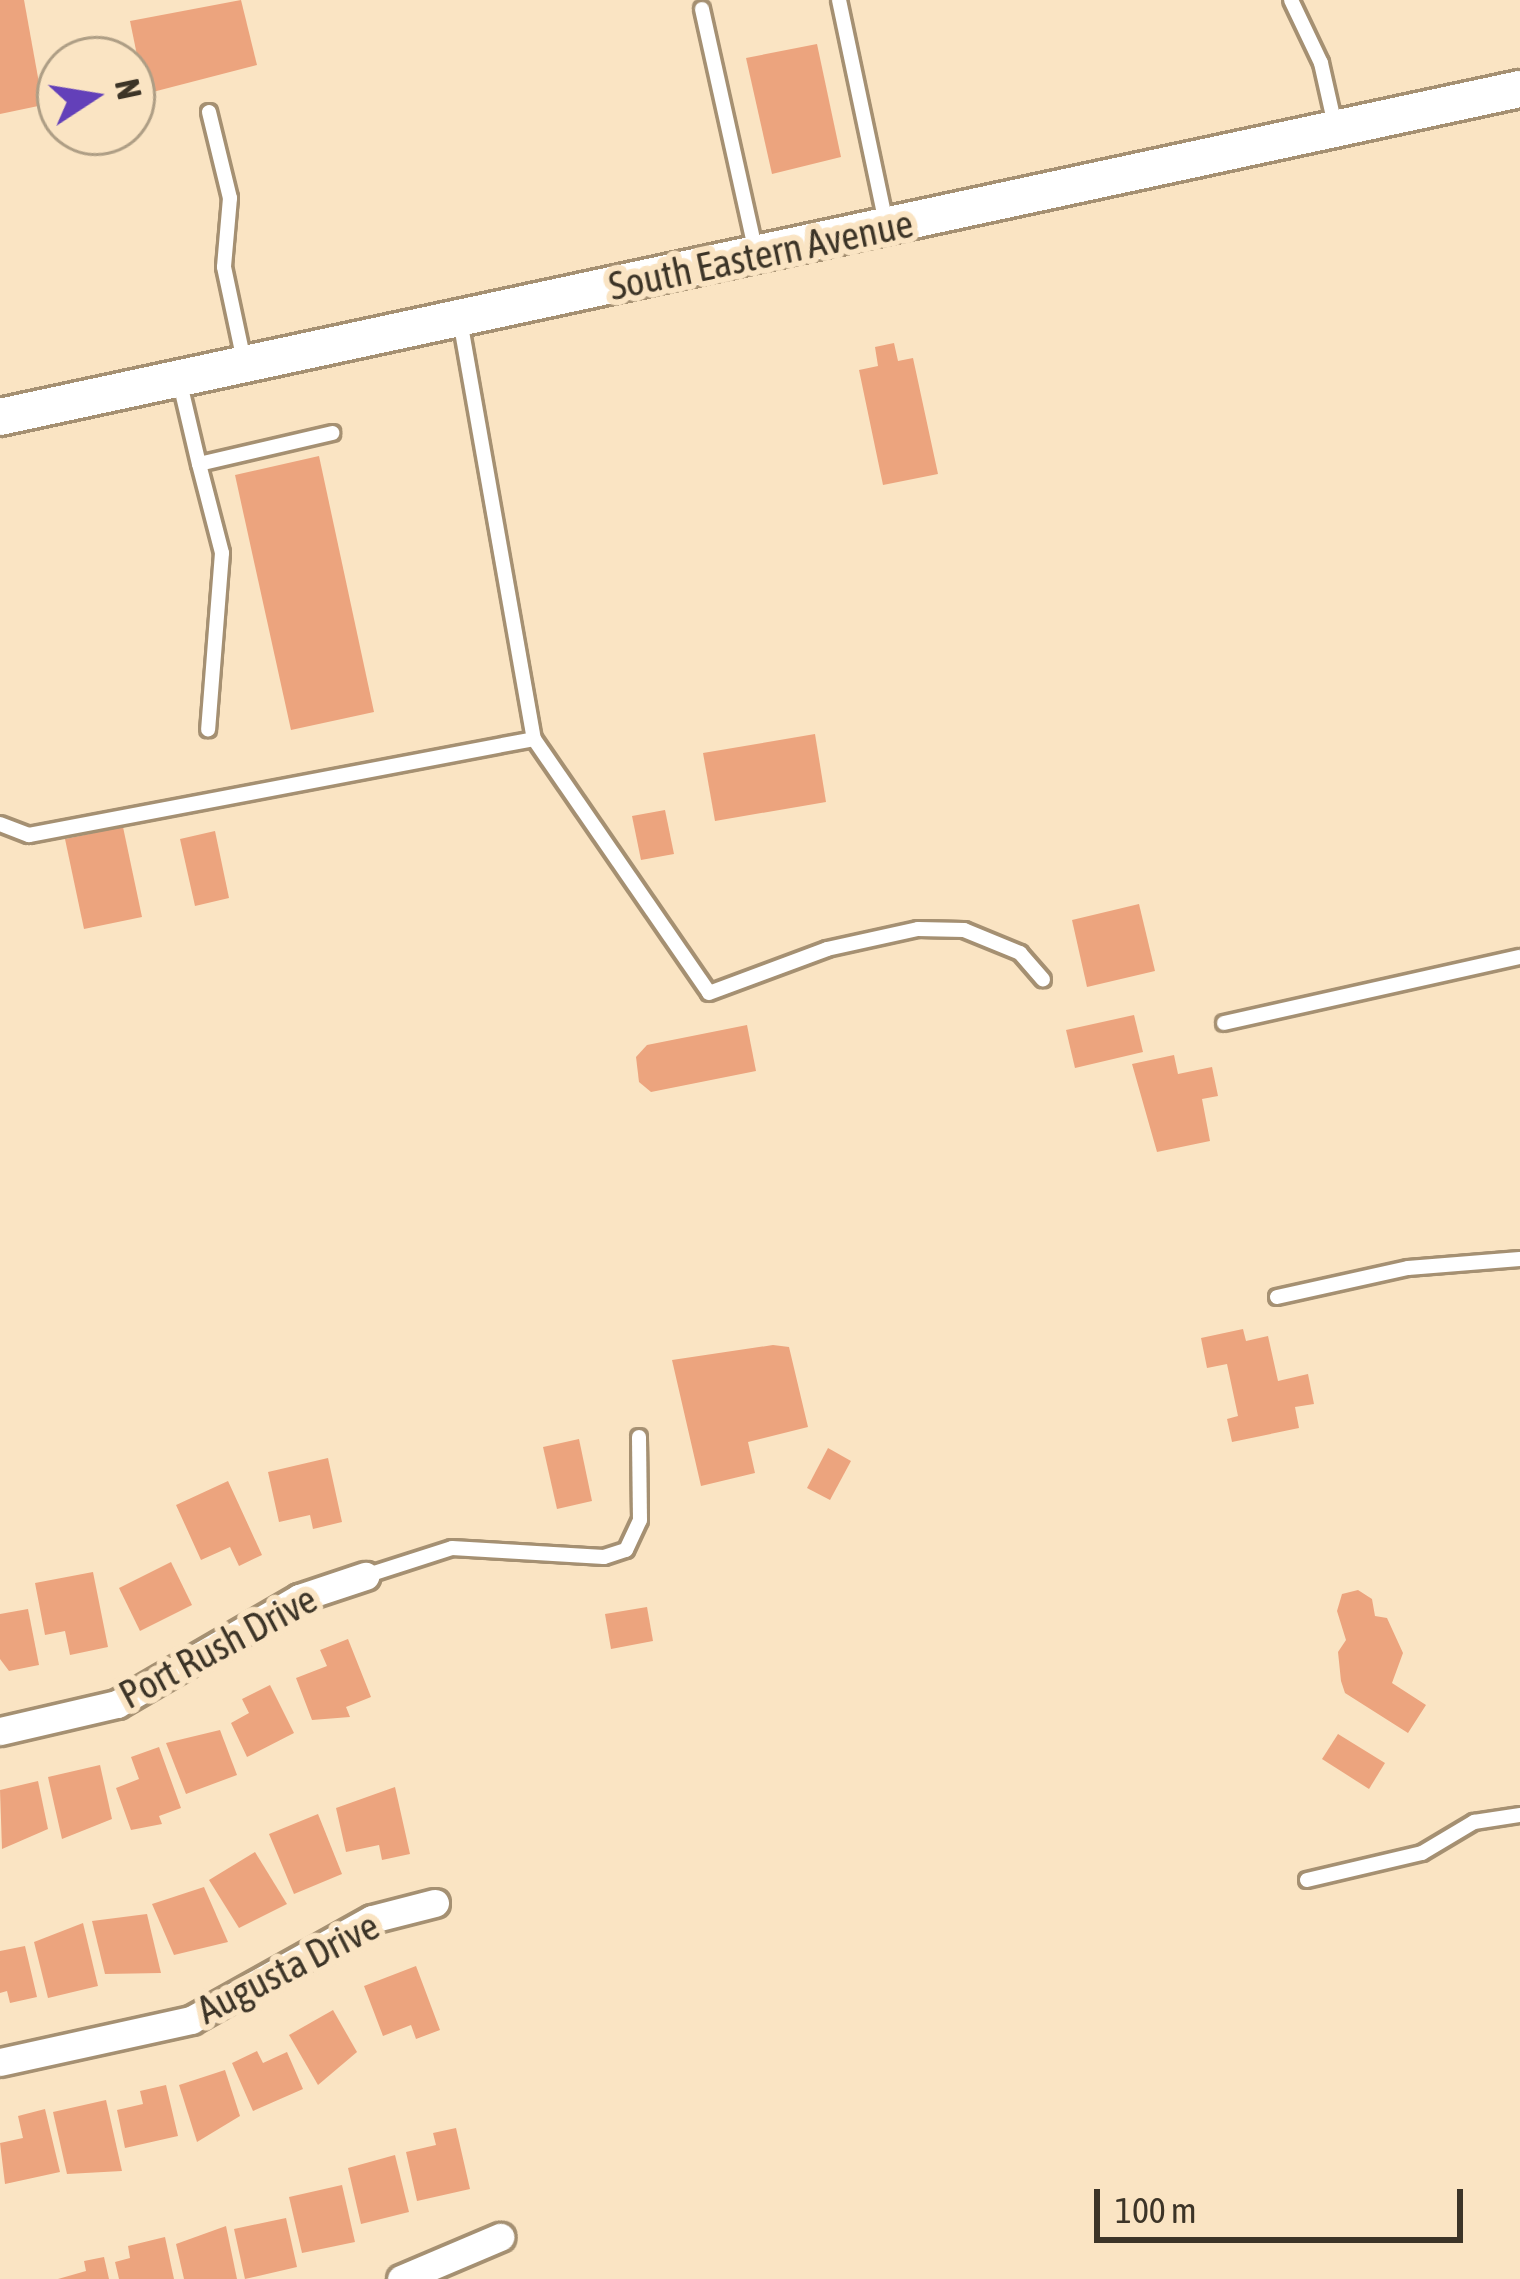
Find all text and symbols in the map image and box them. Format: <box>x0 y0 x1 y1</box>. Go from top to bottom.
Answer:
north arrow <box>36 36 156 156</box>
text: N <box>108 76 149 103</box>
street label: South Eastern Avenue <box>605 200 917 310</box>
street label: Port Rush Drive <box>111 1575 325 1719</box>
street label: Augusta Drive <box>189 1902 387 2034</box>
scale bar <box>1100 2165 1469 2239</box>
text: 100 m <box>1115 2189 1197 2231</box>

